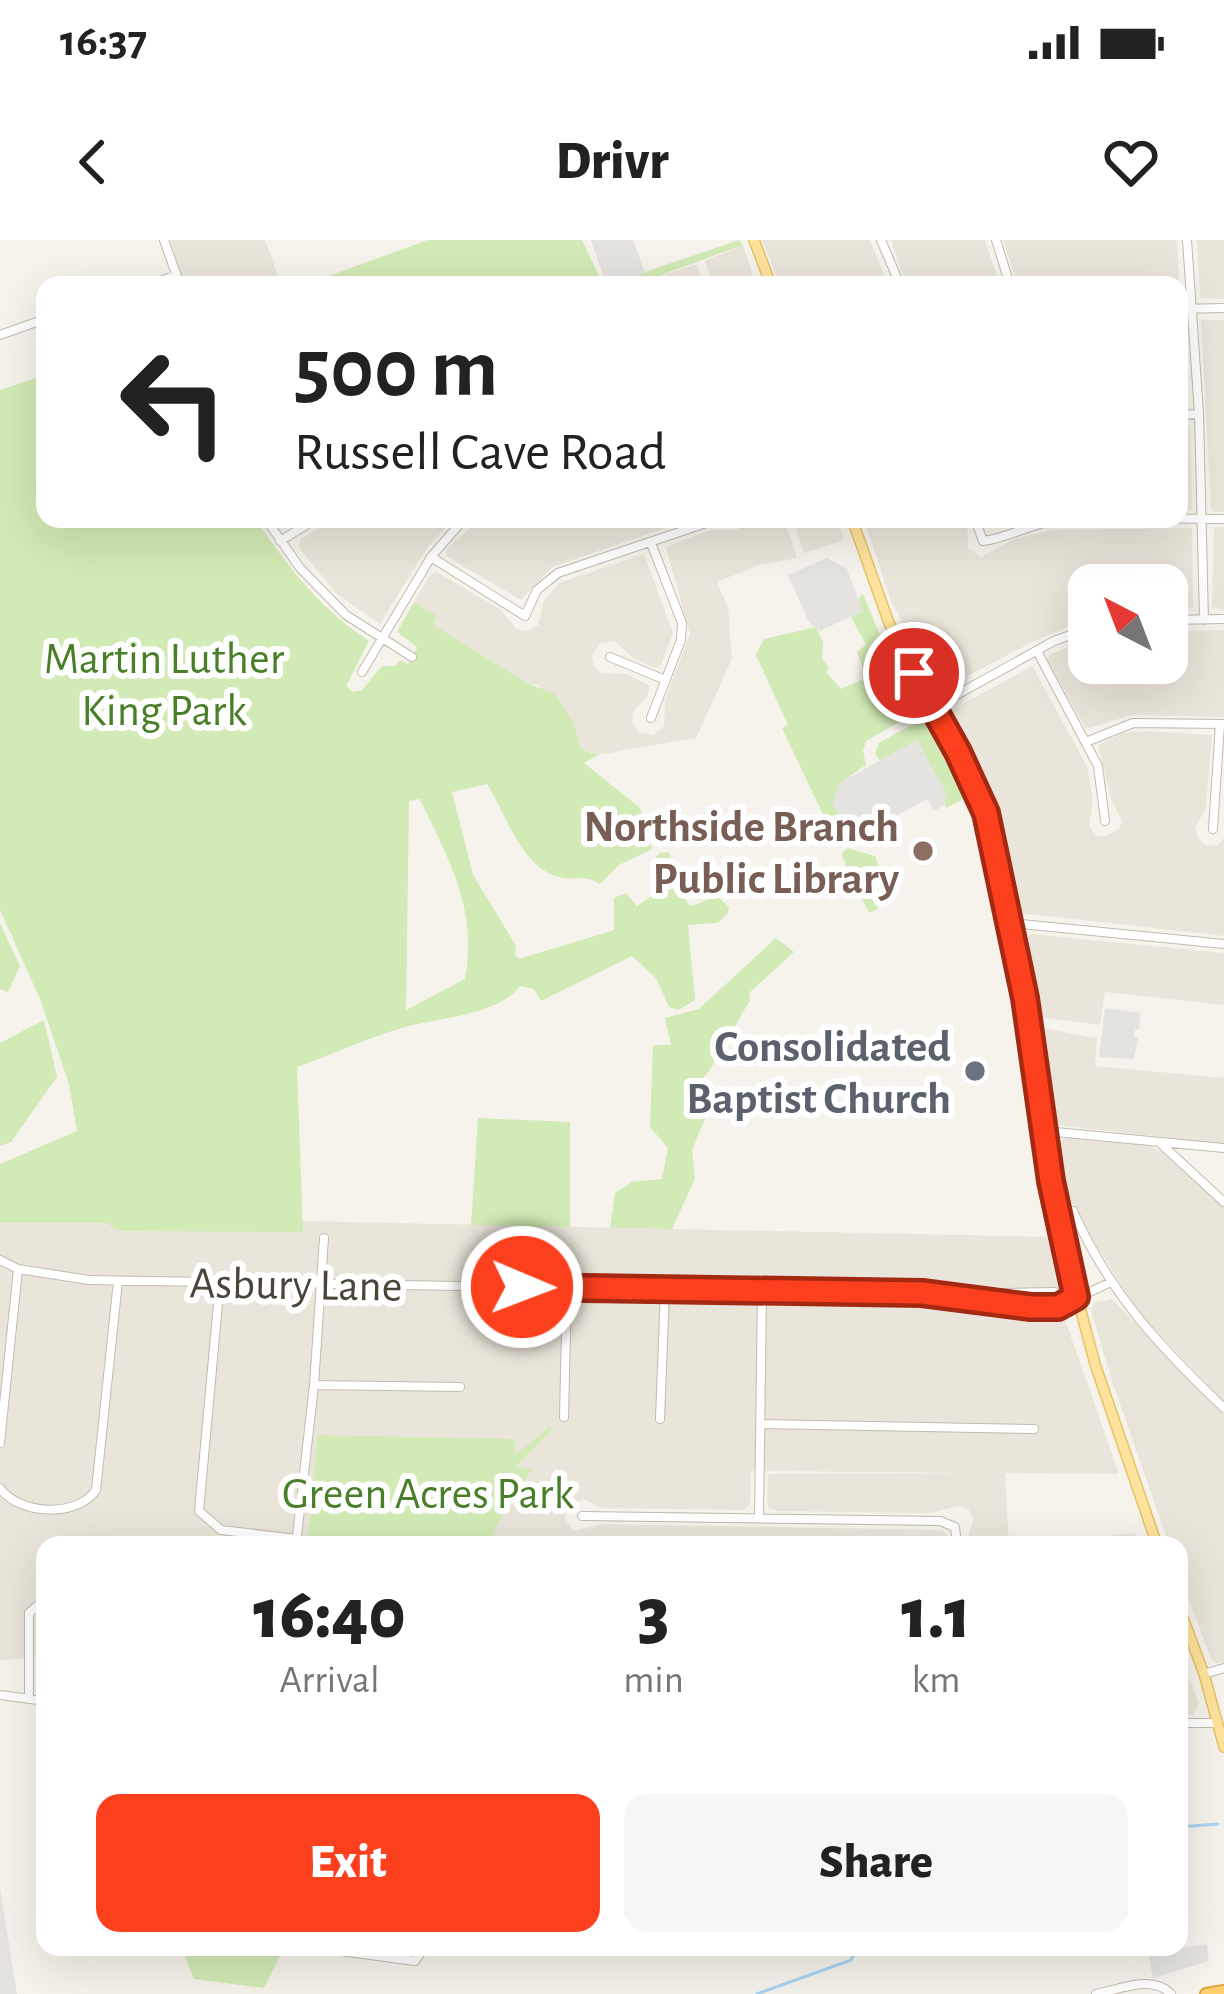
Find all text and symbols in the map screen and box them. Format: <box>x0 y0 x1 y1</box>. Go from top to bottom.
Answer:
text: 16:37 <box>60 19 147 64</box>
icon: back <box>60 129 126 195</box>
icon: heart <box>1098 129 1164 195</box>
text: Drivr <box>555 135 669 189</box>
icon: left <box>96 324 252 480</box>
text: 500 m <box>294 328 498 412</box>
text: Russell Cave Road <box>294 426 667 480</box>
north arrow <box>1068 564 1188 684</box>
map controls <box>1068 564 1188 684</box>
pin <box>863 622 965 724</box>
park label: Martin Luther King Park <box>44 637 285 734</box>
icon: arrive <box>881 640 947 706</box>
place label: Northside Branch Public Library <box>584 805 900 902</box>
marker: Northside Branch Public Library <box>910 838 936 864</box>
place label: Consolidated Baptist Church <box>686 1025 951 1122</box>
marker: Consolidated Baptist Church <box>962 1058 988 1084</box>
position arrow <box>459 1224 585 1350</box>
street label: Asbury Lane <box>189 1261 403 1310</box>
park label: Green Acres Park <box>282 1472 574 1517</box>
text: 16:40 <box>253 1579 406 1651</box>
text: 3 <box>638 1579 669 1651</box>
text: 1.1 <box>901 1579 971 1651</box>
text: Arrival <box>279 1661 380 1700</box>
text: min <box>623 1661 684 1700</box>
text: km <box>911 1661 960 1700</box>
button: Exit <box>96 1794 600 1932</box>
button: Share <box>624 1794 1128 1932</box>

